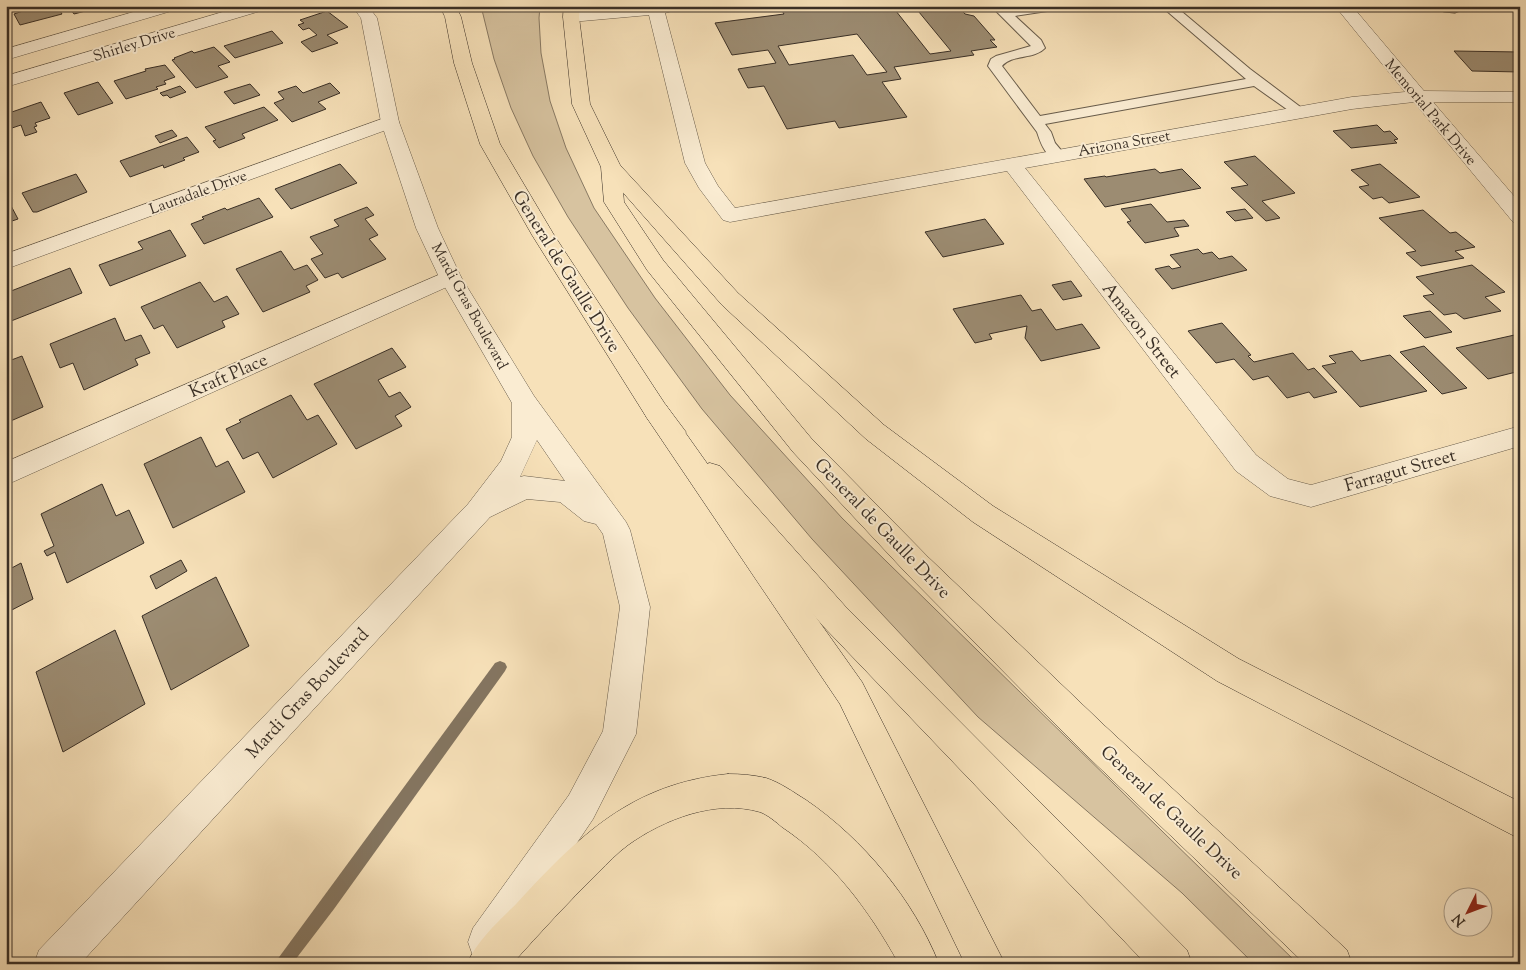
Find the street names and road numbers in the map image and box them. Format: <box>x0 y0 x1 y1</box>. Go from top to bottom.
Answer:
street label: Shirley Drive <box>91 23 178 68</box>
street label: Memorial Park Drive <box>1379 55 1481 171</box>
street label: Arizona Street <box>1076 126 1172 163</box>
street label: Lauradale Drive <box>147 166 250 221</box>
street label: General de Gaulle Drive <box>505 186 626 358</box>
street label: Mardi Gras Boulevard <box>425 240 512 374</box>
street label: Amazon Street <box>1095 278 1186 385</box>
street label: Kraft Place <box>185 348 272 406</box>
street label: Farragut Street <box>1342 444 1459 500</box>
street label: General de Gaulle Drive <box>807 453 956 606</box>
street label: Mardi Gras Boulevard <box>241 623 376 765</box>
street label: General de Gaulle Drive <box>1094 740 1248 887</box>

